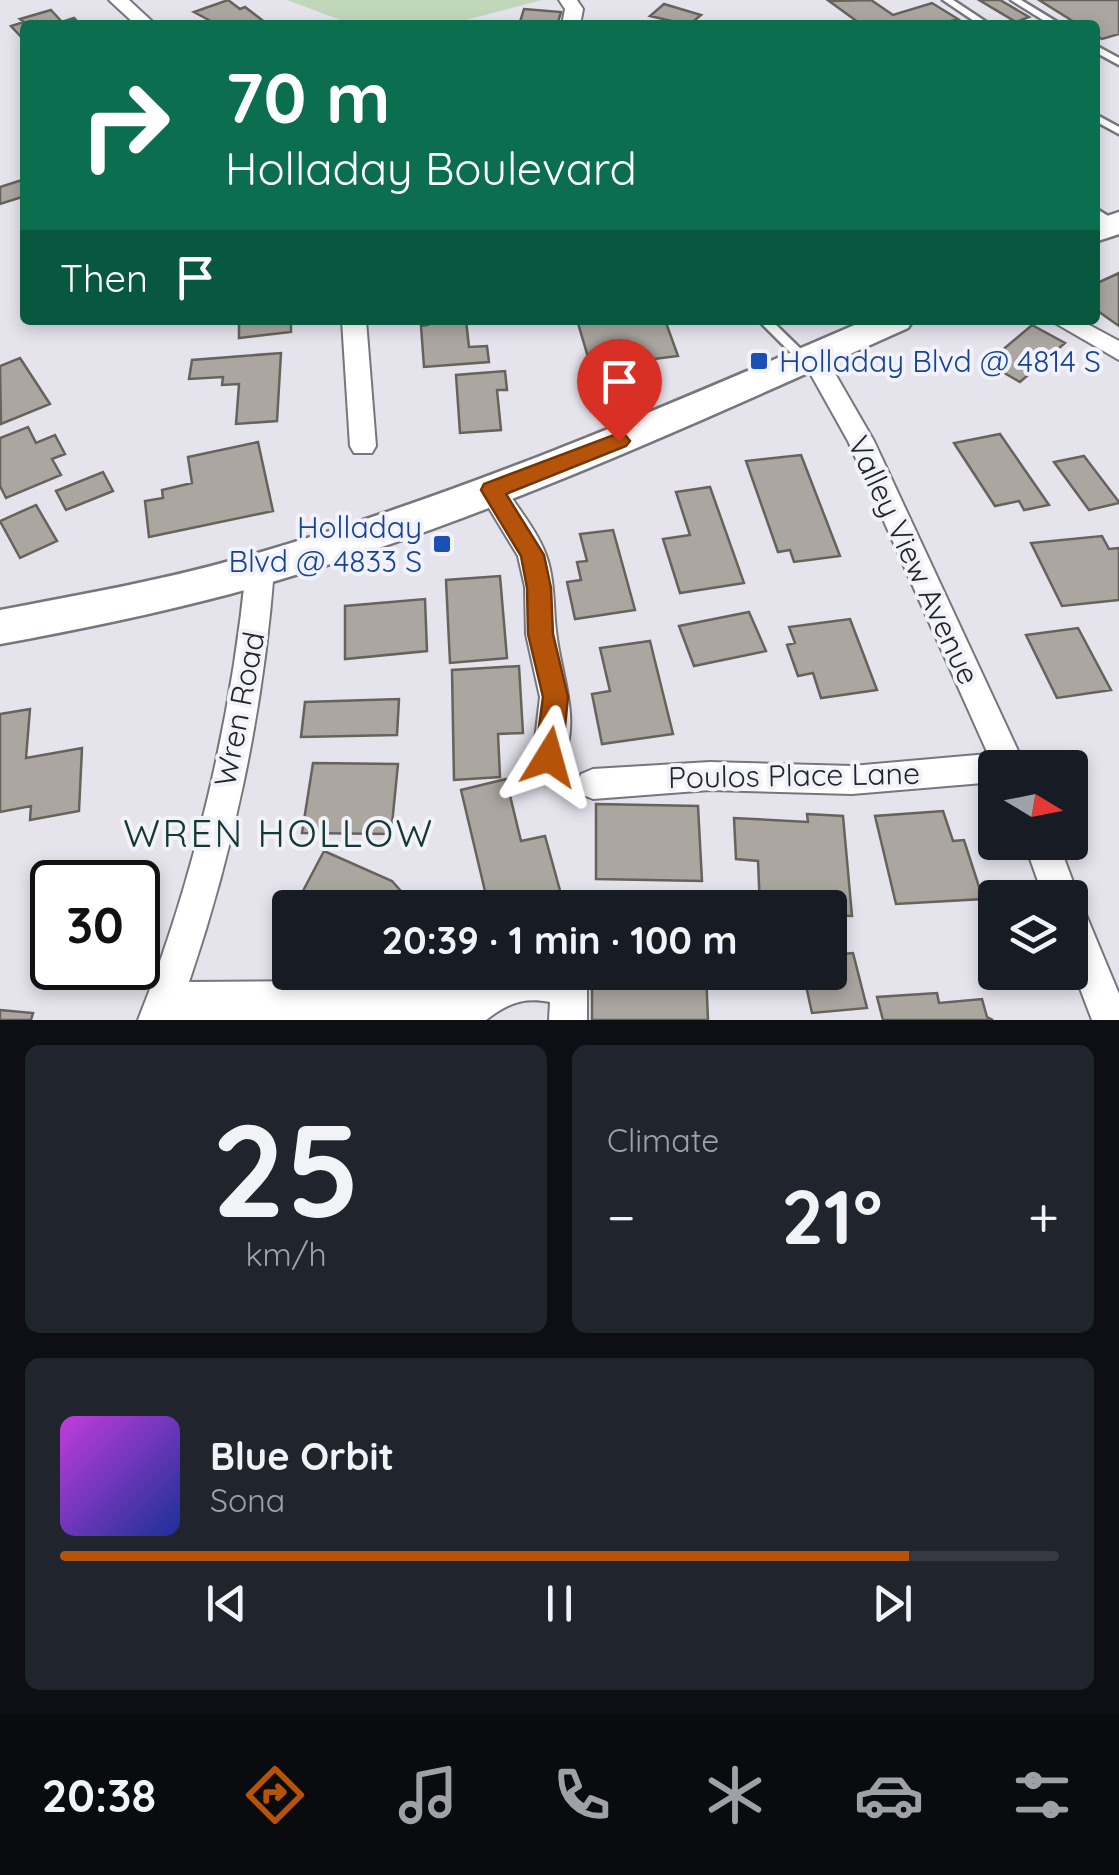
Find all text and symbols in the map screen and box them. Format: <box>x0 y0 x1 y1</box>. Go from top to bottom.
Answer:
text: 70 m <box>225 53 391 141</box>
icon: right <box>60 60 190 190</box>
text: Holladay Boulevard <box>225 140 637 196</box>
icon: arrive <box>168 250 223 305</box>
text: Then <box>60 254 148 302</box>
pin <box>577 339 662 442</box>
place label: Holladay Blvd @ 4814 S <box>779 342 1101 380</box>
marker: Holladay Blvd @ 4814 S <box>748 350 770 372</box>
icon: arrive <box>592 354 647 409</box>
street label: Valley View Avenue <box>840 430 988 690</box>
place label: Holladay Blvd @ 4833 S <box>228 508 422 580</box>
marker: Holladay Blvd @ 4833 S <box>431 533 453 555</box>
street label: Wren Road <box>205 628 273 790</box>
position arrow <box>497 705 601 809</box>
north arrow <box>978 750 1088 860</box>
map controls <box>978 750 1088 990</box>
street label: Poulos Place Lane <box>668 754 920 796</box>
district label: WREN HOLLOW <box>123 809 435 857</box>
speed limit sign: 30 <box>30 860 160 990</box>
button: layers <box>978 880 1088 990</box>
text: 20:39 · 1 min · 100 m <box>382 916 737 964</box>
text: 25 <box>212 1087 360 1250</box>
text: Climate <box>607 1120 719 1160</box>
text: 21° <box>781 1169 882 1263</box>
text: − <box>607 1182 636 1251</box>
text: + <box>1028 1182 1059 1251</box>
text: km/h <box>245 1234 327 1274</box>
text: Blue Orbit <box>210 1432 394 1480</box>
text: Sona <box>210 1480 285 1520</box>
icon: previous <box>199 1576 254 1631</box>
icon: pause <box>532 1576 587 1631</box>
icon: next <box>865 1576 920 1631</box>
icon: directions <box>240 1760 310 1830</box>
icon: music <box>393 1760 463 1830</box>
icon: phone <box>547 1760 617 1830</box>
icon: climate <box>700 1760 770 1830</box>
icon: car <box>854 1760 924 1830</box>
icon: filters <box>1007 1760 1077 1830</box>
text: 20:38 <box>42 1767 156 1823</box>

